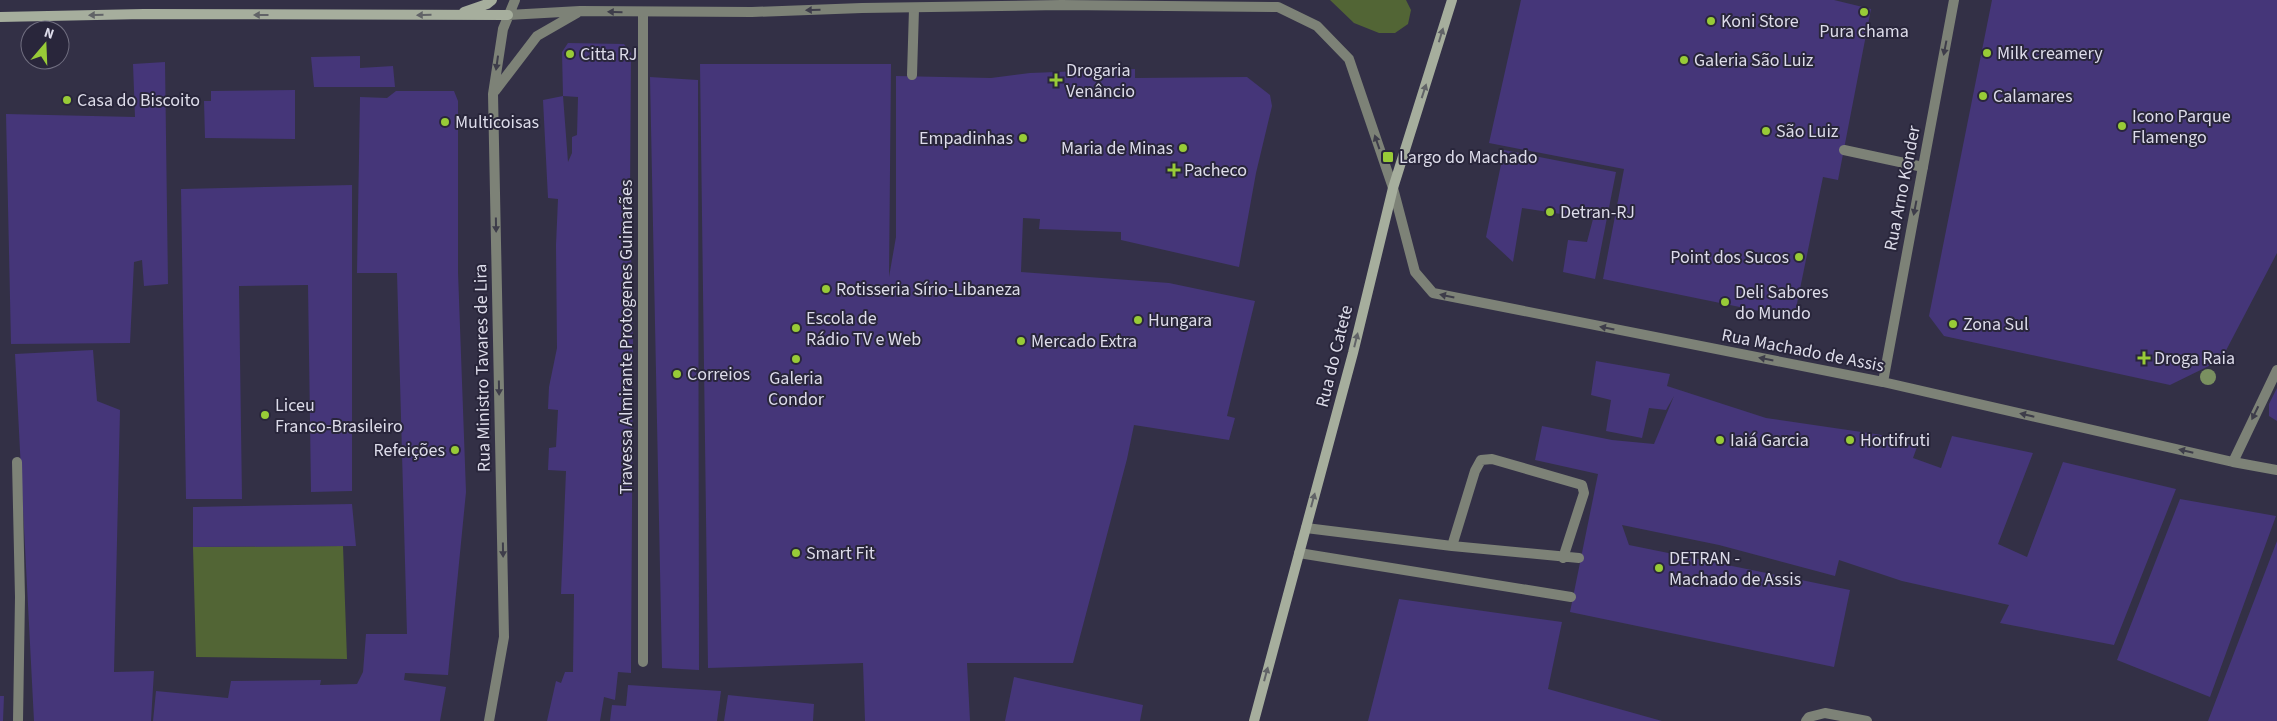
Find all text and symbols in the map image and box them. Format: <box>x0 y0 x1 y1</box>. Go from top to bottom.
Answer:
one-way arrow <box>805 6 821 14</box>
marker: Pura chama <box>1858 6 1870 18</box>
one-way arrow <box>607 7 623 15</box>
place label: Koni Store <box>1721 9 1799 34</box>
one-way arrow <box>253 10 269 18</box>
one-way arrow <box>87 11 103 19</box>
one-way arrow <box>416 11 432 19</box>
marker: Koni Store <box>1705 15 1717 27</box>
place label: Pura chama <box>1819 19 1909 44</box>
north arrow <box>20 20 70 70</box>
text: N <box>41 23 57 45</box>
one-way arrow <box>1438 27 1446 42</box>
one-way arrow <box>1940 40 1948 56</box>
place label: Milk creamery <box>1997 41 2103 66</box>
place label: Citta RJ <box>580 42 637 67</box>
marker: Milk creamery <box>1981 47 1993 59</box>
marker: Citta RJ <box>564 48 576 60</box>
place label: Galeria São Luiz <box>1694 48 1814 73</box>
marker: Galeria São Luiz <box>1678 54 1690 66</box>
one-way arrow <box>493 55 501 71</box>
place label: Drogaria Venâncio <box>1066 58 1135 104</box>
marker: Drogaria Venâncio <box>1050 74 1062 86</box>
one-way arrow <box>1420 84 1428 99</box>
place label: Calamares <box>1993 84 2073 109</box>
place label: Casa do Biscoito <box>77 88 200 113</box>
marker: Calamares <box>1977 90 1989 102</box>
marker: Casa do Biscoito <box>61 94 73 106</box>
place label: Icono Parque Flamengo <box>2132 104 2231 150</box>
place label: Multicoisas <box>455 110 539 135</box>
marker: Multicoisas <box>439 116 451 128</box>
place label: São Luiz <box>1776 119 1839 144</box>
marker: Icono Parque Flamengo <box>2116 120 2128 132</box>
street label: Rua Arno Konder <box>1878 123 1927 253</box>
marker: São Luiz <box>1760 125 1772 137</box>
place label: Empadinhas <box>919 126 1013 151</box>
marker: Empadinhas <box>1017 132 1029 144</box>
one-way arrow <box>1373 134 1381 149</box>
place label: Maria de Minas <box>1061 136 1173 161</box>
marker: Maria de Minas <box>1177 142 1189 154</box>
place label: Largo do Machado <box>1399 145 1537 170</box>
marker: Largo do Machado <box>1381 150 1395 164</box>
place label: Pacheco <box>1184 158 1247 183</box>
marker: Pacheco <box>1168 164 1180 176</box>
street label: Travessa Almirante Protogenes Guimarães <box>614 179 639 495</box>
place label: Detran-RJ <box>1560 200 1635 225</box>
one-way arrow <box>1911 200 1919 215</box>
marker: Detran-RJ <box>1544 206 1556 218</box>
one-way arrow <box>492 217 500 233</box>
place label: Point dos Sucos <box>1670 245 1789 270</box>
marker: Point dos Sucos <box>1793 251 1805 263</box>
street label: Rua Ministro Tavares de Lira <box>468 264 497 472</box>
place label: Rotisseria Sírio-Libaneza <box>836 277 1021 302</box>
place label: Deli Sabores do Mundo <box>1735 280 1829 326</box>
marker: Rotisseria Sírio-Libaneza <box>820 283 832 295</box>
one-way arrow <box>1439 292 1455 300</box>
marker: Deli Sabores do Mundo <box>1719 296 1731 308</box>
street label: Rua do Catete <box>1310 302 1359 410</box>
place label: Escola de Rádio TV e Web <box>806 306 921 352</box>
place label: Hungara <box>1148 308 1212 333</box>
place label: Zona Sul <box>1963 312 2029 337</box>
marker: Hungara <box>1132 314 1144 326</box>
marker: Zona Sul <box>1947 318 1959 330</box>
marker: Escola de Rádio TV e Web <box>790 322 802 334</box>
street label: Rua Machado de Assis <box>1720 322 1886 379</box>
one-way arrow <box>1599 324 1614 332</box>
place label: Mercado Extra <box>1031 329 1137 354</box>
one-way arrow <box>1352 333 1360 348</box>
marker: Mercado Extra <box>1015 335 1027 347</box>
place label: Droga Raia <box>2154 346 2235 371</box>
marker: Droga Raia <box>2138 352 2150 364</box>
marker: Galeria Condor <box>790 353 802 365</box>
one-way arrow <box>1758 355 1774 363</box>
place label: Correios <box>687 362 750 387</box>
place label: Galeria Condor <box>768 366 825 412</box>
marker: Correios <box>671 368 683 380</box>
one-way arrow <box>495 380 503 396</box>
place label: Liceu Franco-Brasileiro <box>275 393 403 439</box>
one-way arrow <box>2251 406 2259 420</box>
marker: Liceu Franco-Brasileiro <box>259 409 271 421</box>
one-way arrow <box>2020 411 2035 419</box>
place label: Iaiá Garcia <box>1730 428 1809 453</box>
place label: Hortifruti <box>1860 428 1930 453</box>
marker: Iaiá Garcia <box>1714 434 1726 446</box>
marker: Hortifruti <box>1844 434 1856 446</box>
place label: Refeições <box>374 438 445 463</box>
marker: Refeições <box>449 444 461 456</box>
one-way arrow <box>2178 447 2193 455</box>
one-way arrow <box>1309 493 1317 508</box>
place label: Smart Fit <box>806 541 875 566</box>
one-way arrow <box>499 542 507 558</box>
place label: DETRAN - Machado de Assis <box>1669 546 1801 592</box>
marker: Smart Fit <box>790 547 802 559</box>
marker: DETRAN - Machado de Assis <box>1653 562 1665 574</box>
one-way arrow <box>1262 666 1270 681</box>

